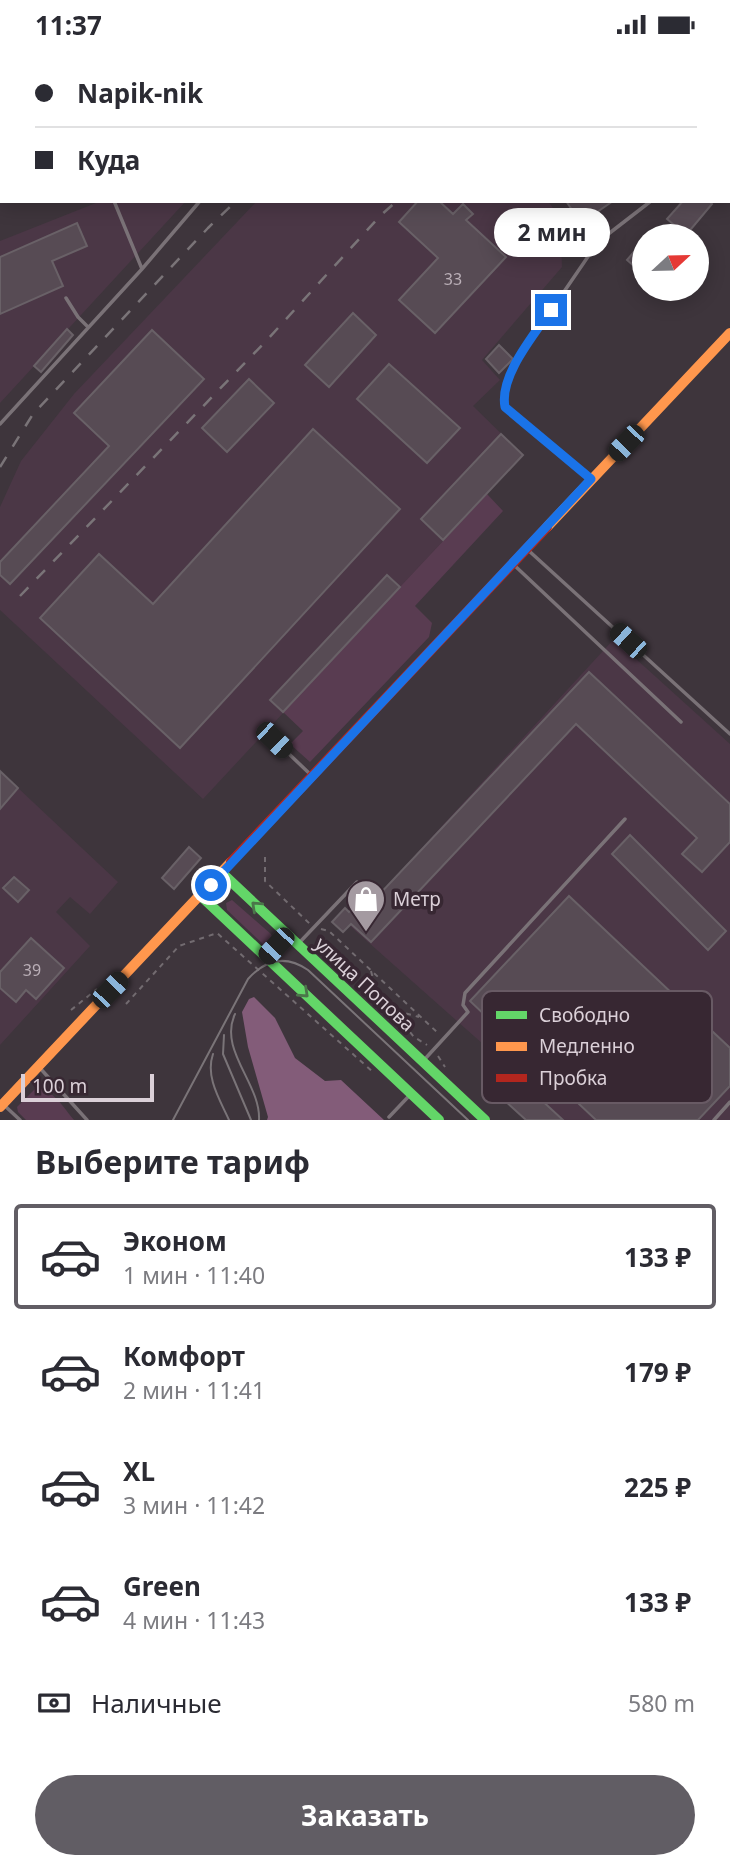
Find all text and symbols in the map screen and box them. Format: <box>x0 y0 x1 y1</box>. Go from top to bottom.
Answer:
text: 11:37 <box>35 7 102 43</box>
text: Napik-nik <box>77 75 203 111</box>
text: Куда <box>77 142 140 178</box>
callout: 2 мин <box>493 209 609 257</box>
text: 2 мин <box>518 216 586 248</box>
north arrow <box>632 224 709 301</box>
map controls <box>632 224 709 301</box>
house number: 33 <box>444 268 462 290</box>
route end <box>535 294 567 326</box>
car <box>604 421 649 465</box>
car <box>606 619 651 663</box>
car <box>252 718 297 762</box>
route start <box>195 869 227 901</box>
shop icon: Метр <box>345 878 387 933</box>
place label: Метр <box>393 886 441 912</box>
one-way arrow <box>251 901 264 914</box>
car <box>254 923 299 969</box>
street label: улица Попова <box>309 931 421 1037</box>
house number: 39 <box>23 959 41 981</box>
car <box>88 968 133 1012</box>
one-way arrow <box>296 985 309 998</box>
legend <box>482 991 712 1103</box>
text: Свободно <box>539 1002 630 1028</box>
text: Медленно <box>539 1033 635 1059</box>
text: Пробка <box>539 1065 607 1091</box>
scale bar <box>21 1071 154 1103</box>
text: 100 m <box>32 1073 87 1099</box>
text: Выберите тариф <box>35 1140 310 1183</box>
text: Эконом <box>123 1223 227 1259</box>
icon: car <box>39 1225 102 1288</box>
text: 133 ₽ <box>624 1239 691 1275</box>
text: 1 мин · 11:40 <box>123 1259 265 1291</box>
text: Комфорт <box>123 1338 245 1374</box>
icon: car <box>39 1340 102 1403</box>
text: 179 ₽ <box>624 1354 691 1390</box>
text: 2 мин · 11:41 <box>123 1374 265 1406</box>
text: XL <box>123 1453 155 1489</box>
icon: car <box>39 1455 102 1518</box>
text: 225 ₽ <box>624 1469 691 1505</box>
text: 3 мин · 11:42 <box>123 1489 265 1521</box>
text: Green <box>123 1568 201 1604</box>
icon: car <box>39 1570 102 1633</box>
text: 133 ₽ <box>624 1584 691 1620</box>
text: 4 мин · 11:43 <box>123 1604 265 1636</box>
icon: cash <box>35 1684 73 1722</box>
text: Наличные <box>91 1685 222 1721</box>
text: 580 m <box>628 1687 695 1719</box>
button: Заказать <box>35 1775 695 1855</box>

